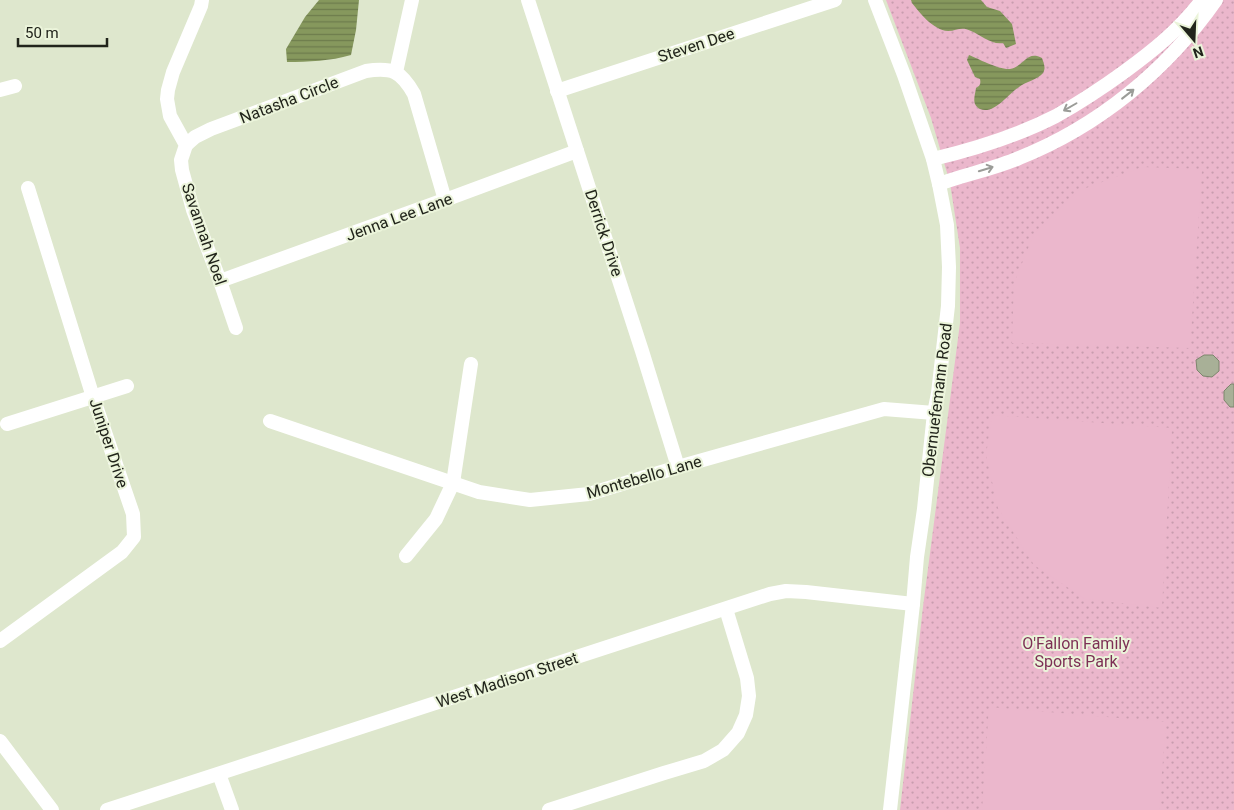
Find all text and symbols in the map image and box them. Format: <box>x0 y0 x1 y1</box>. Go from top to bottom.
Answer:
scale bar <box>18 15 106 47</box>
north arrow <box>1169 15 1219 65</box>
text: 50 m <box>25 24 59 42</box>
street label: Steven Dee <box>655 24 737 66</box>
text: N <box>1191 43 1206 61</box>
street label: Natasha Circle <box>237 72 341 128</box>
one-way arrow <box>1122 88 1135 99</box>
one-way arrow <box>1064 103 1078 113</box>
one-way arrow <box>977 163 993 173</box>
street label: Savannah Noel <box>178 181 230 287</box>
street label: Derrick Drive <box>581 187 627 279</box>
street label: Jenna Lee Lane <box>343 189 455 245</box>
street label: Obernuefemann Road <box>918 322 956 478</box>
street label: Juniper Drive <box>86 396 132 490</box>
street label: Montebello Lane <box>584 452 704 502</box>
park label: O'Fallon Family Sports Park <box>1022 634 1130 671</box>
street label: West Madison Street <box>434 648 580 712</box>

